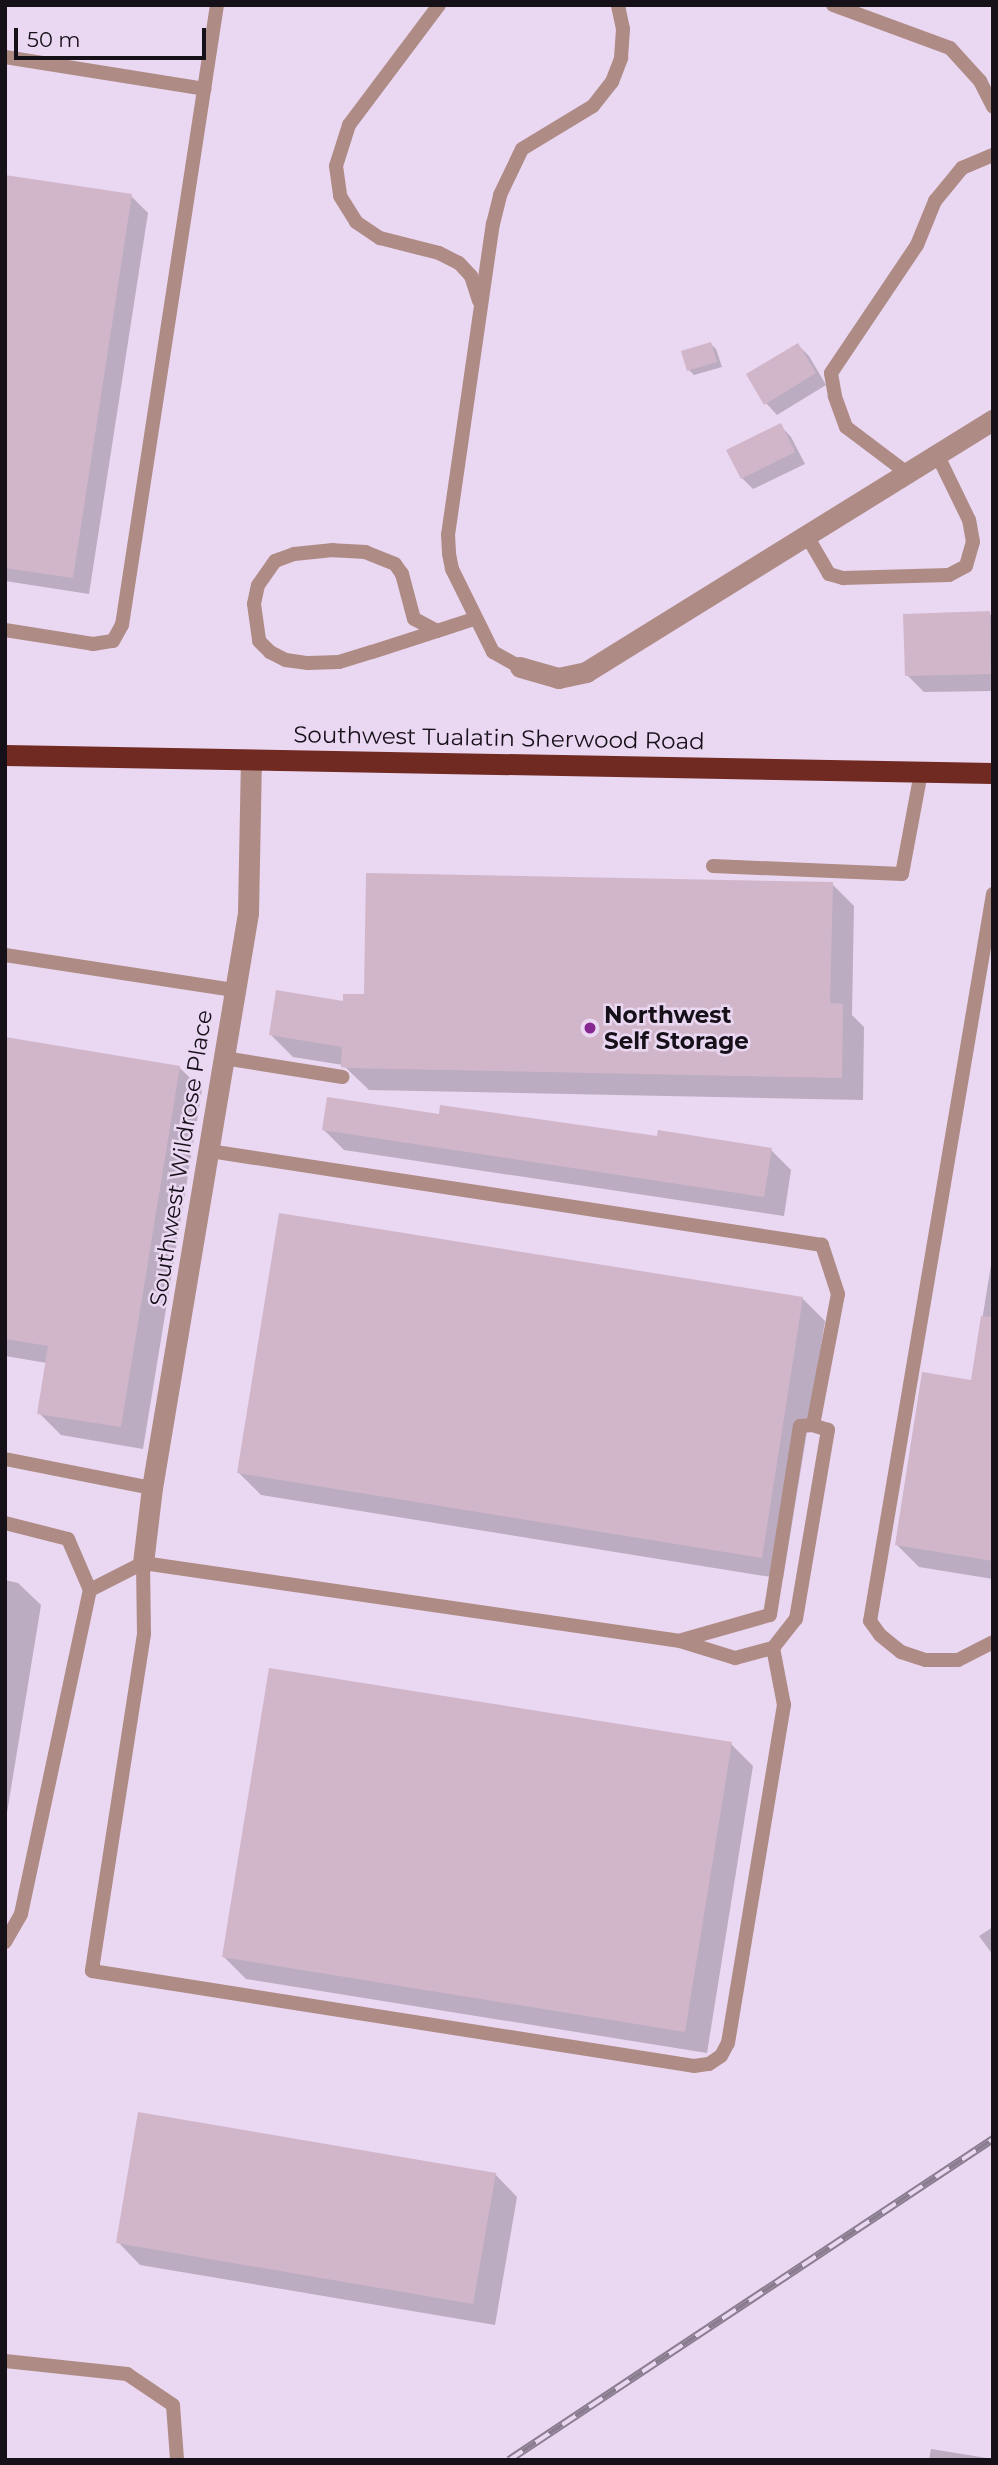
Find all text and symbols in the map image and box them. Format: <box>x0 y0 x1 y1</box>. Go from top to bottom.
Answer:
scale bar <box>18 14 210 58</box>
text: 50 m <box>27 27 81 52</box>
street label: Southwest Tualatin Sherwood Road <box>293 721 705 755</box>
place label: Northwest Self Storage <box>604 1001 749 1055</box>
street label: Southwest Wildrose Place <box>144 1008 218 1308</box>
marker: Northwest Self Storage <box>582 1020 598 1036</box>

